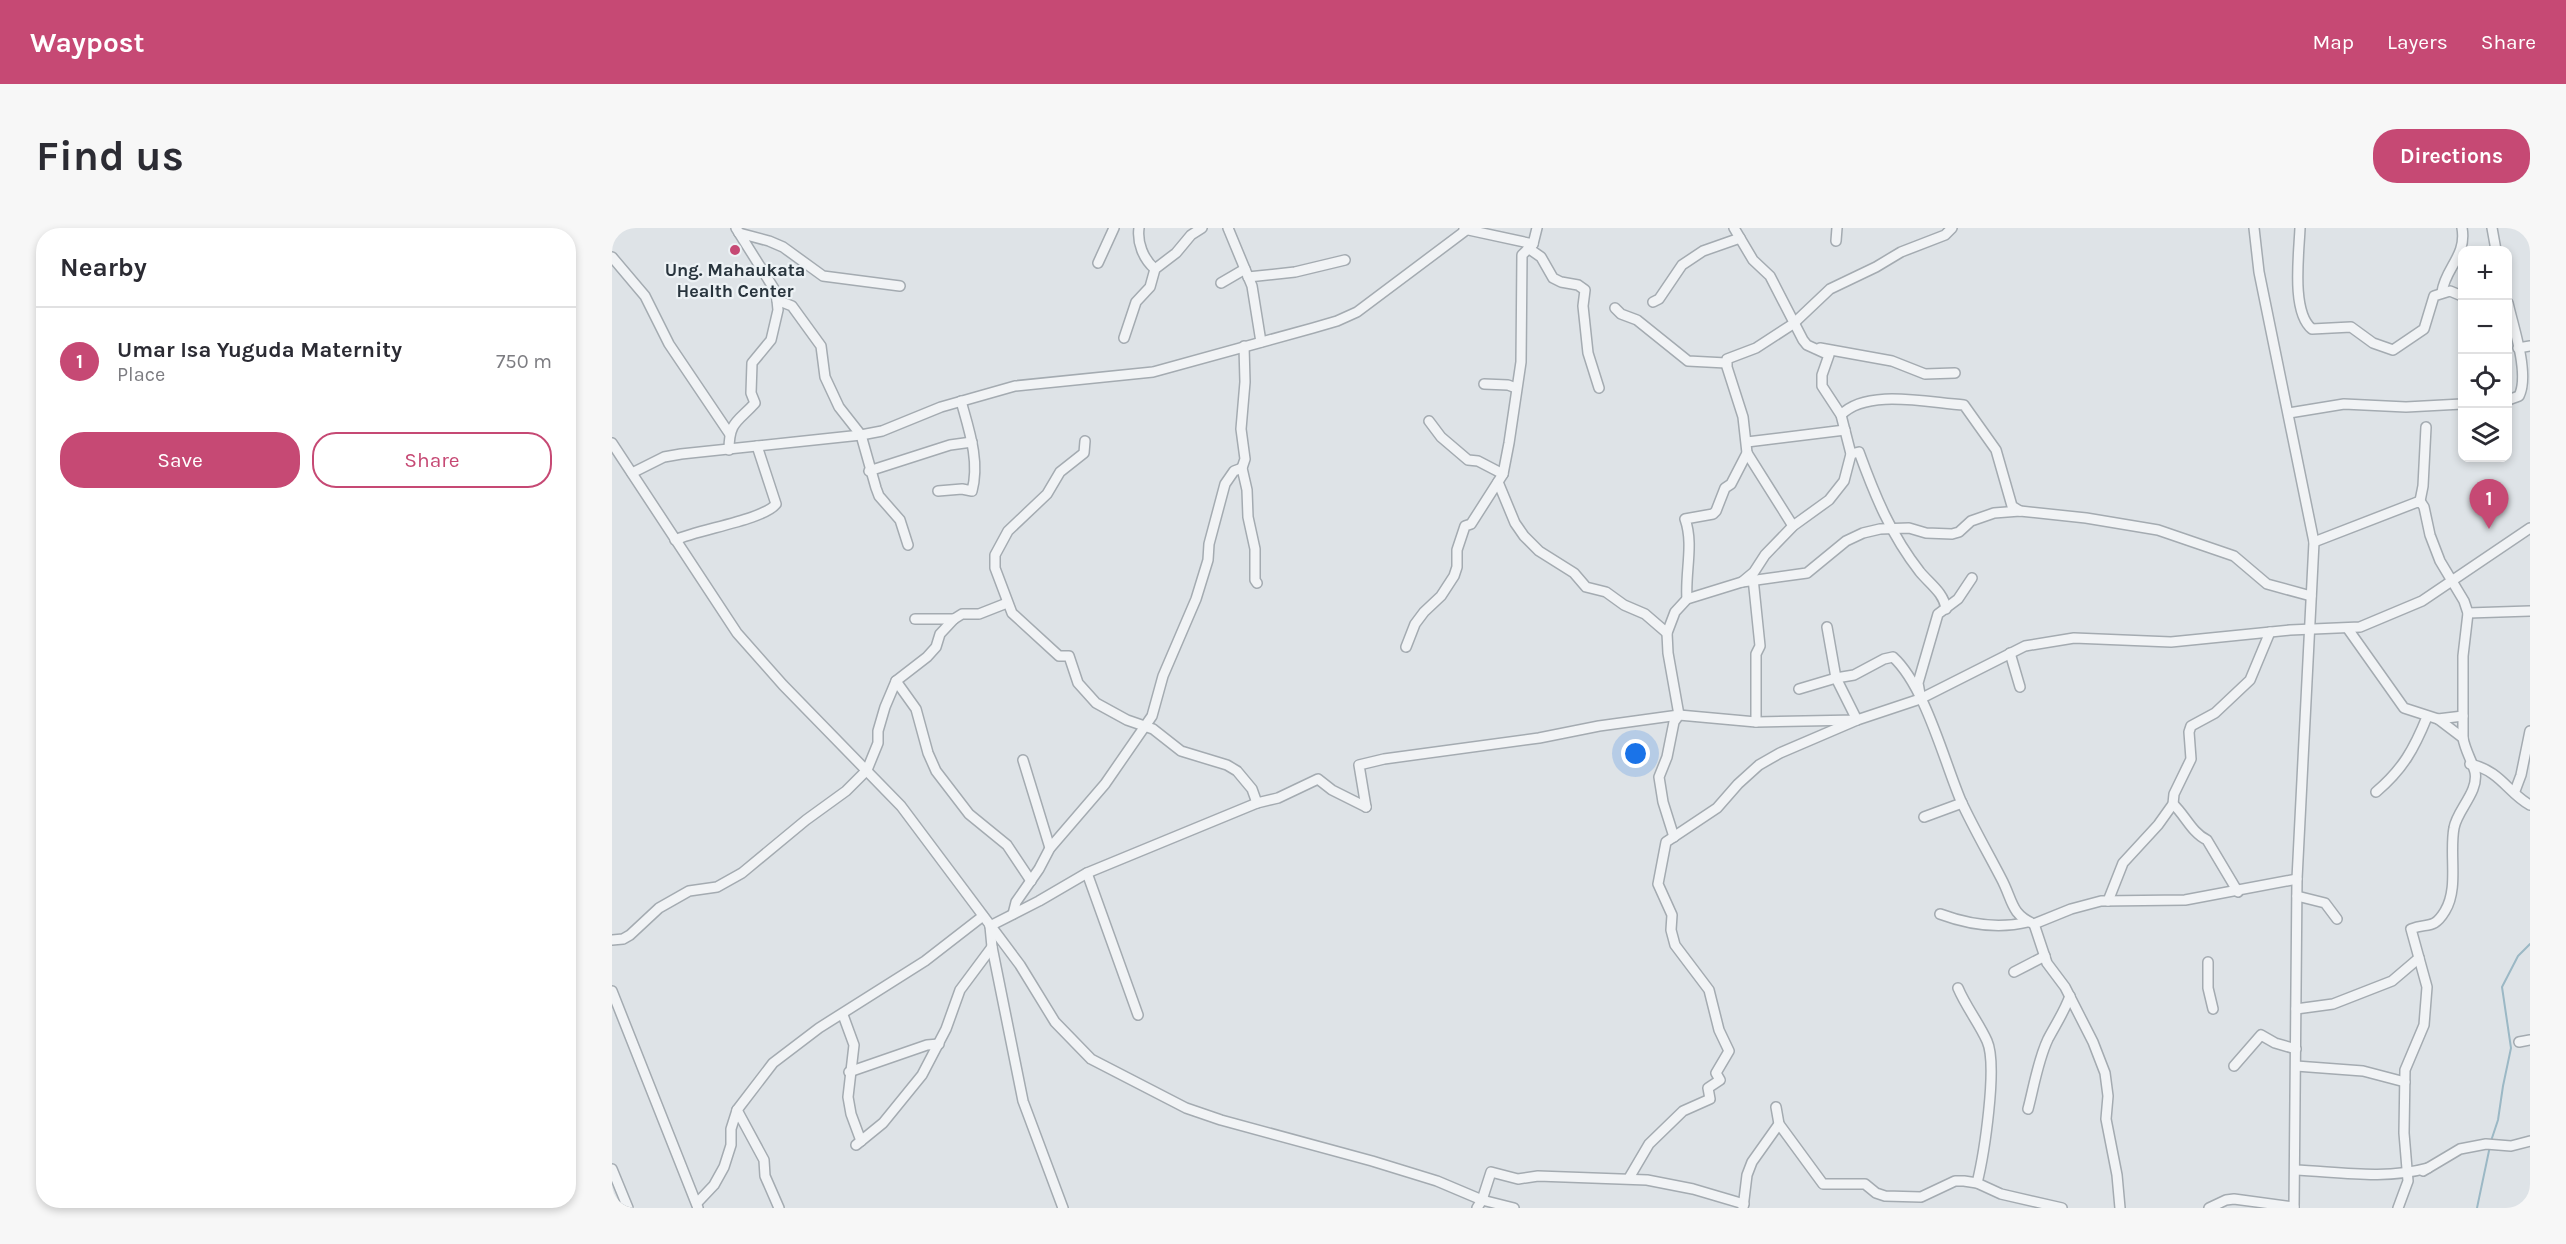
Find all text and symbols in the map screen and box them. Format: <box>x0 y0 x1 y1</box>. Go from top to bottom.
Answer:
text: Waypost <box>30 26 145 59</box>
text: Map <box>2312 30 2354 54</box>
text: Layers <box>2387 30 2448 54</box>
text: Share <box>2481 30 2536 54</box>
button: Directions <box>2373 129 2530 183</box>
text: Find us <box>36 131 184 181</box>
marker: Ung. Mahaukata Health Center <box>728 243 742 257</box>
map controls <box>2458 246 2512 462</box>
button: + <box>2458 246 2512 300</box>
text: Nearby <box>60 252 147 283</box>
place label: Ung. Mahaukata Health Center <box>665 259 805 302</box>
button: − <box>2458 300 2512 354</box>
text: Umar Isa Yuguda Maternity <box>117 337 402 363</box>
text: 1 <box>76 350 83 373</box>
text: 750 m <box>496 350 552 373</box>
button: locate <box>2458 354 2512 408</box>
text: Place <box>117 363 165 386</box>
button: layers <box>2458 408 2512 462</box>
button: Save <box>60 432 300 488</box>
button: Share <box>312 432 552 488</box>
pin: 1 <box>2470 480 2508 529</box>
your location <box>1621 739 1650 768</box>

